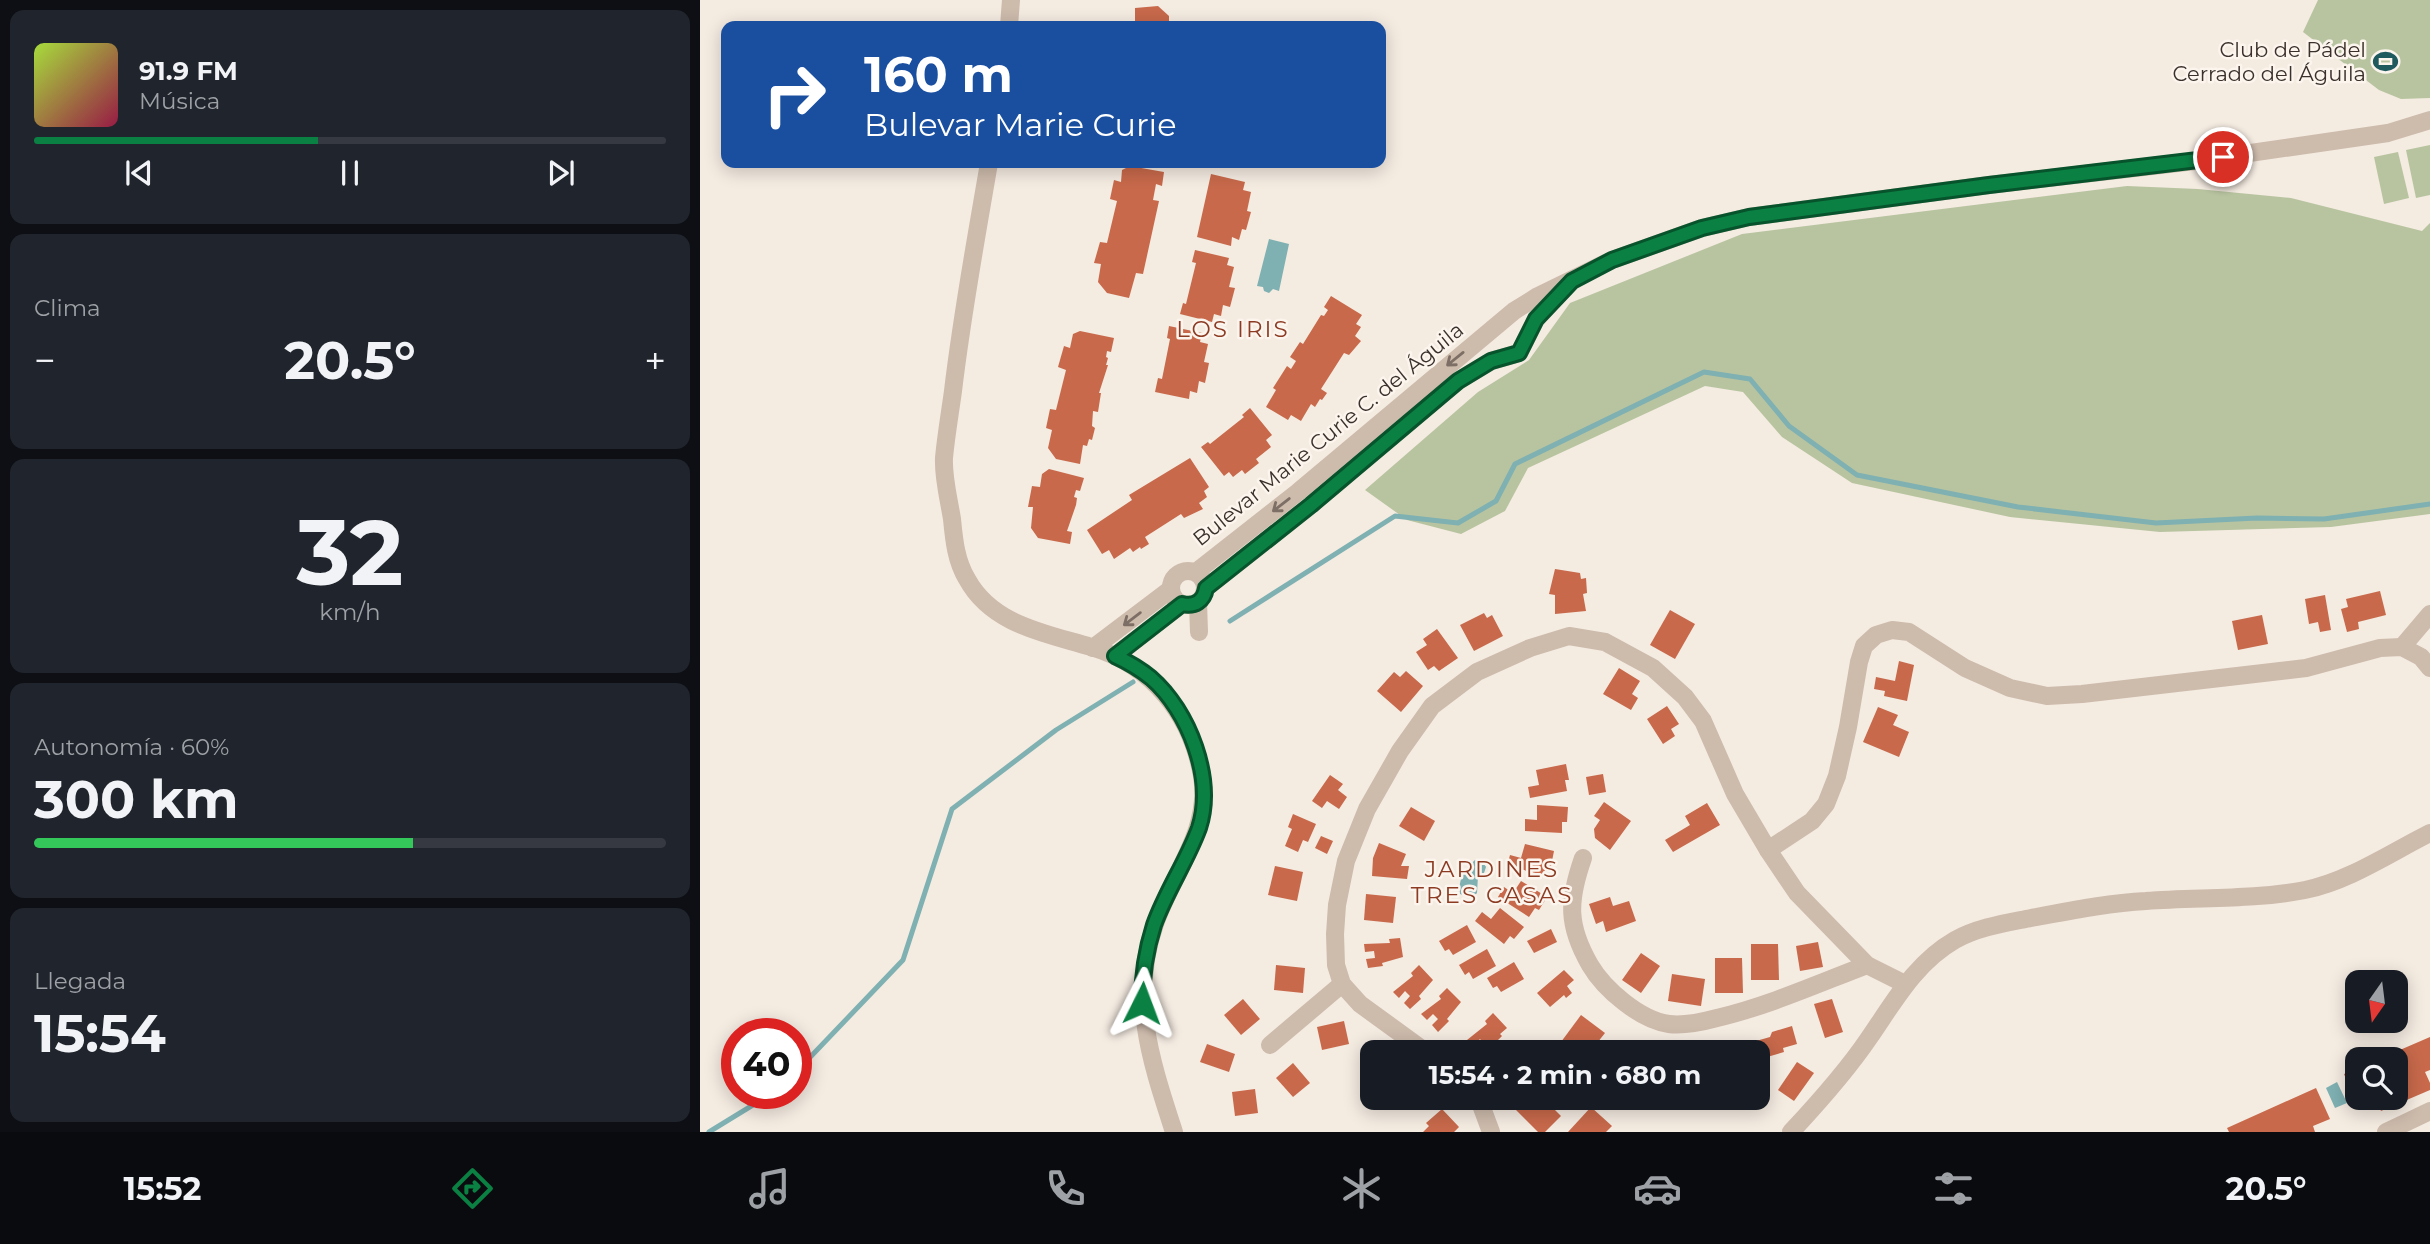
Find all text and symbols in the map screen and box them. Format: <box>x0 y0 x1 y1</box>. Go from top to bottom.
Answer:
place label: Club de Pádel Cerrado del Águila <box>2173 37 2366 86</box>
text: 160 m <box>864 45 1013 104</box>
sports icon: Club de Pádel Cerrado del Águila <box>2372 47 2400 75</box>
icon: right <box>749 49 840 140</box>
text: 91.9 FM <box>139 55 238 87</box>
text: Música <box>139 87 220 115</box>
text: Bulevar Marie Curie <box>864 105 1177 144</box>
pin <box>2193 127 2253 187</box>
icon: arrive <box>2204 138 2242 176</box>
icon: previous <box>120 154 158 192</box>
icon: pause <box>331 154 369 192</box>
icon: next <box>542 154 580 192</box>
text: Clima <box>34 294 101 322</box>
district label: LOS IRIS <box>1176 315 1290 343</box>
street label: Bulevar Marie Curie C. del Águila <box>1188 317 1468 551</box>
text: 20.5° <box>284 329 416 392</box>
text: − <box>34 337 56 384</box>
text: + <box>644 337 666 384</box>
one-way arrow <box>1446 351 1465 366</box>
text: 32 <box>296 497 404 608</box>
one-way arrow <box>1272 498 1291 513</box>
text: km/h <box>319 598 381 626</box>
one-way arrow <box>1123 611 1142 626</box>
text: Autonomía · 60% <box>34 733 229 761</box>
text: 300 km <box>34 768 239 831</box>
district label: JARDINES TRES CASAS <box>1411 855 1573 909</box>
position arrow <box>1105 966 1179 1040</box>
text: Llegada <box>34 967 126 995</box>
north arrow <box>2345 970 2408 1032</box>
map controls <box>2345 970 2408 1110</box>
text: 15:54 <box>34 1002 166 1065</box>
speed limit sign: 40 <box>721 1018 812 1109</box>
button: search <box>2345 1047 2408 1110</box>
text: 15:54 · 2 min · 680 m <box>1429 1059 1701 1091</box>
icon: directions <box>448 1164 497 1213</box>
icon: music <box>745 1164 794 1213</box>
icon: phone <box>1041 1164 1090 1213</box>
icon: climate <box>1337 1164 1386 1213</box>
icon: car <box>1633 1164 1682 1213</box>
icon: filters <box>1929 1164 1978 1213</box>
text: 15:52 <box>124 1169 201 1208</box>
text: 20.5° <box>2226 1169 2306 1208</box>

